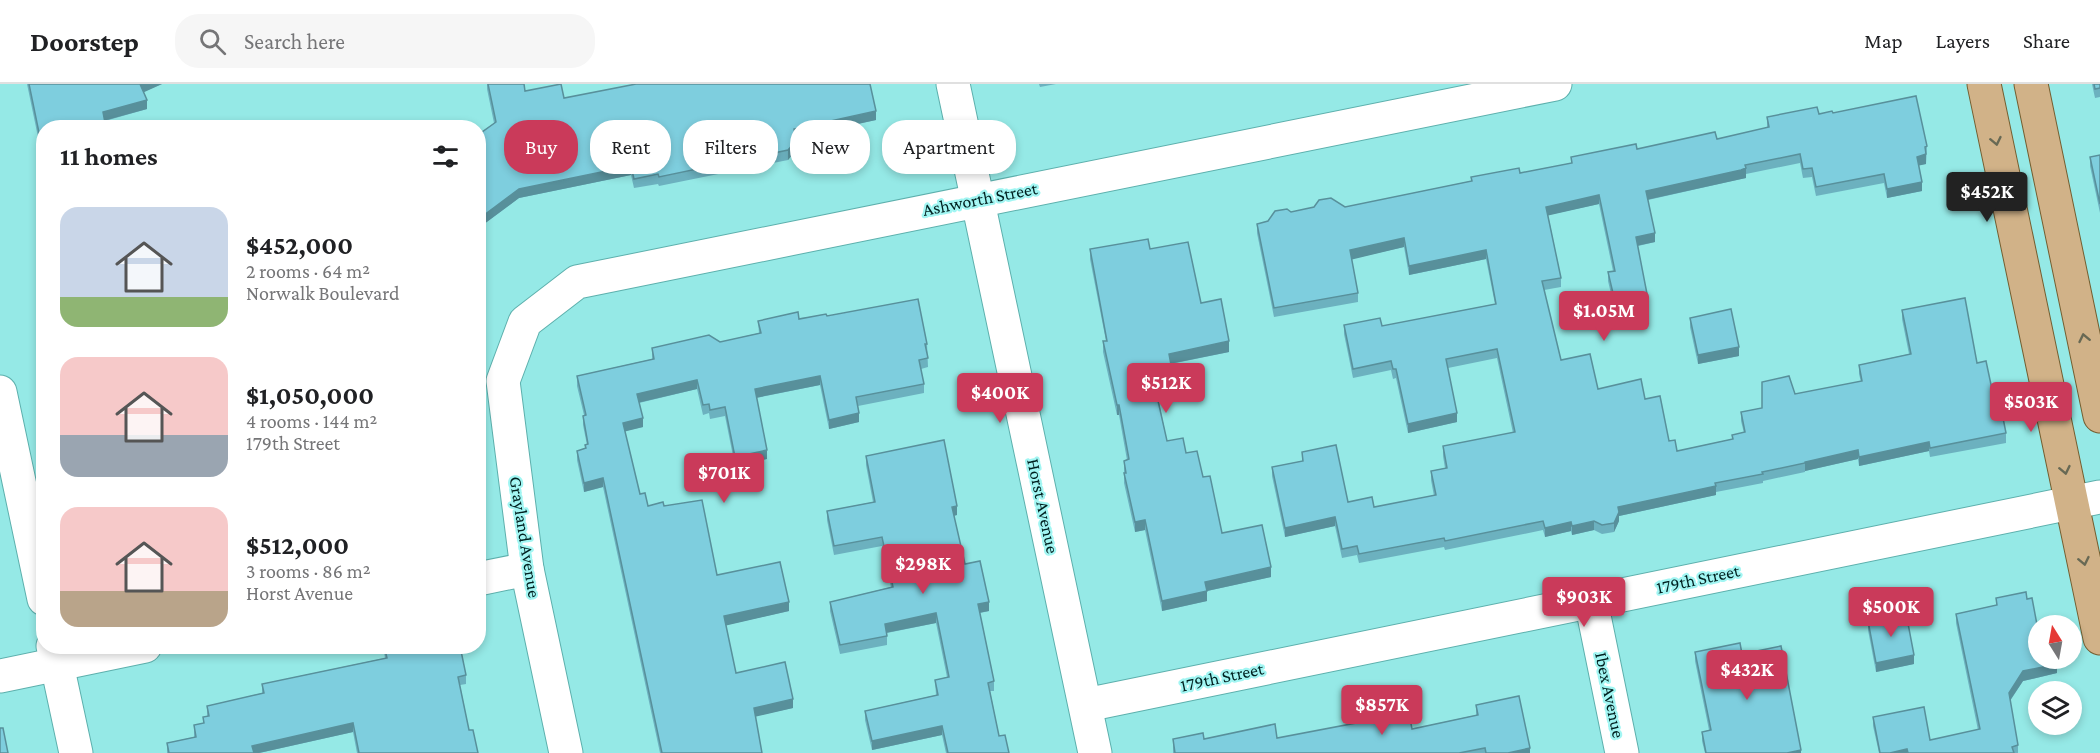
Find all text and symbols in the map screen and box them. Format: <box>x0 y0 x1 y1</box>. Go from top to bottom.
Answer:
search box <box>175 14 595 68</box>
icon: search <box>196 25 229 58</box>
text: Doorstep <box>30 26 139 57</box>
text: Search here <box>244 29 345 54</box>
text: Map <box>1864 29 1903 53</box>
text: Layers <box>1936 29 1990 53</box>
text: Share <box>2023 29 2070 53</box>
chip: Buy <box>504 120 578 174</box>
chip: Rent <box>590 120 671 174</box>
chip: Filters <box>683 120 778 174</box>
chip: New <box>790 120 870 174</box>
chip: Apartment <box>882 120 1016 174</box>
one-way arrow <box>1989 136 2002 146</box>
icon: filters <box>429 140 462 173</box>
text: 11 homes <box>60 142 158 171</box>
pin: $452K <box>1945 172 2029 223</box>
street label: Ashworth Street <box>921 178 1040 220</box>
text: $452K <box>1960 180 2014 202</box>
icon: home <box>108 231 180 303</box>
text: $452,000 <box>246 231 353 260</box>
text: 2 rooms · 64 m² <box>246 260 370 282</box>
text: Norwalk Boulevard <box>246 282 400 304</box>
pin: $1.05M <box>1555 291 1653 342</box>
text: $1.05M <box>1573 299 1635 321</box>
one-way arrow <box>2078 334 2091 344</box>
pin: $512K <box>1124 363 1208 414</box>
text: $512K <box>1141 371 1191 393</box>
pin: $400K <box>958 373 1042 424</box>
icon: home <box>108 381 180 453</box>
text: $1,050,000 <box>246 381 374 410</box>
text: $400K <box>971 381 1029 403</box>
pin: $503K <box>1989 382 2073 433</box>
text: $503K <box>2004 390 2058 412</box>
text: 4 rooms · 144 m² <box>246 410 377 432</box>
text: 179th Street <box>246 432 340 454</box>
pin: $701K <box>682 453 766 504</box>
street label: Horst Avenue <box>1023 457 1063 555</box>
text: $701K <box>698 461 750 483</box>
one-way arrow <box>2058 465 2071 475</box>
street label: Grayland Avenue <box>506 475 544 599</box>
icon: home <box>108 531 180 603</box>
text: $512,000 <box>246 531 349 560</box>
pin: $298K <box>881 544 965 595</box>
text: $298K <box>895 552 951 574</box>
one-way arrow <box>2077 555 2090 565</box>
text: 3 rooms · 86 m² <box>246 560 371 582</box>
street label: 179th Street <box>1655 560 1742 598</box>
pin: $903K <box>1542 577 1626 628</box>
text: Horst Avenue <box>246 582 353 604</box>
text: $903K <box>1556 585 1612 607</box>
pin: $500K <box>1849 587 1933 638</box>
text: $500K <box>1863 595 1919 617</box>
north arrow <box>2028 615 2082 669</box>
map controls <box>2028 615 2082 735</box>
street label: Ibex Avenue <box>1591 650 1629 740</box>
pin: $432K <box>1705 650 1789 701</box>
street label: 179th Street <box>1179 658 1266 696</box>
text: $432K <box>1720 658 1774 680</box>
button: layers <box>2028 681 2082 735</box>
pin: $857K <box>1340 685 1424 736</box>
text: $857K <box>1355 693 1409 715</box>

